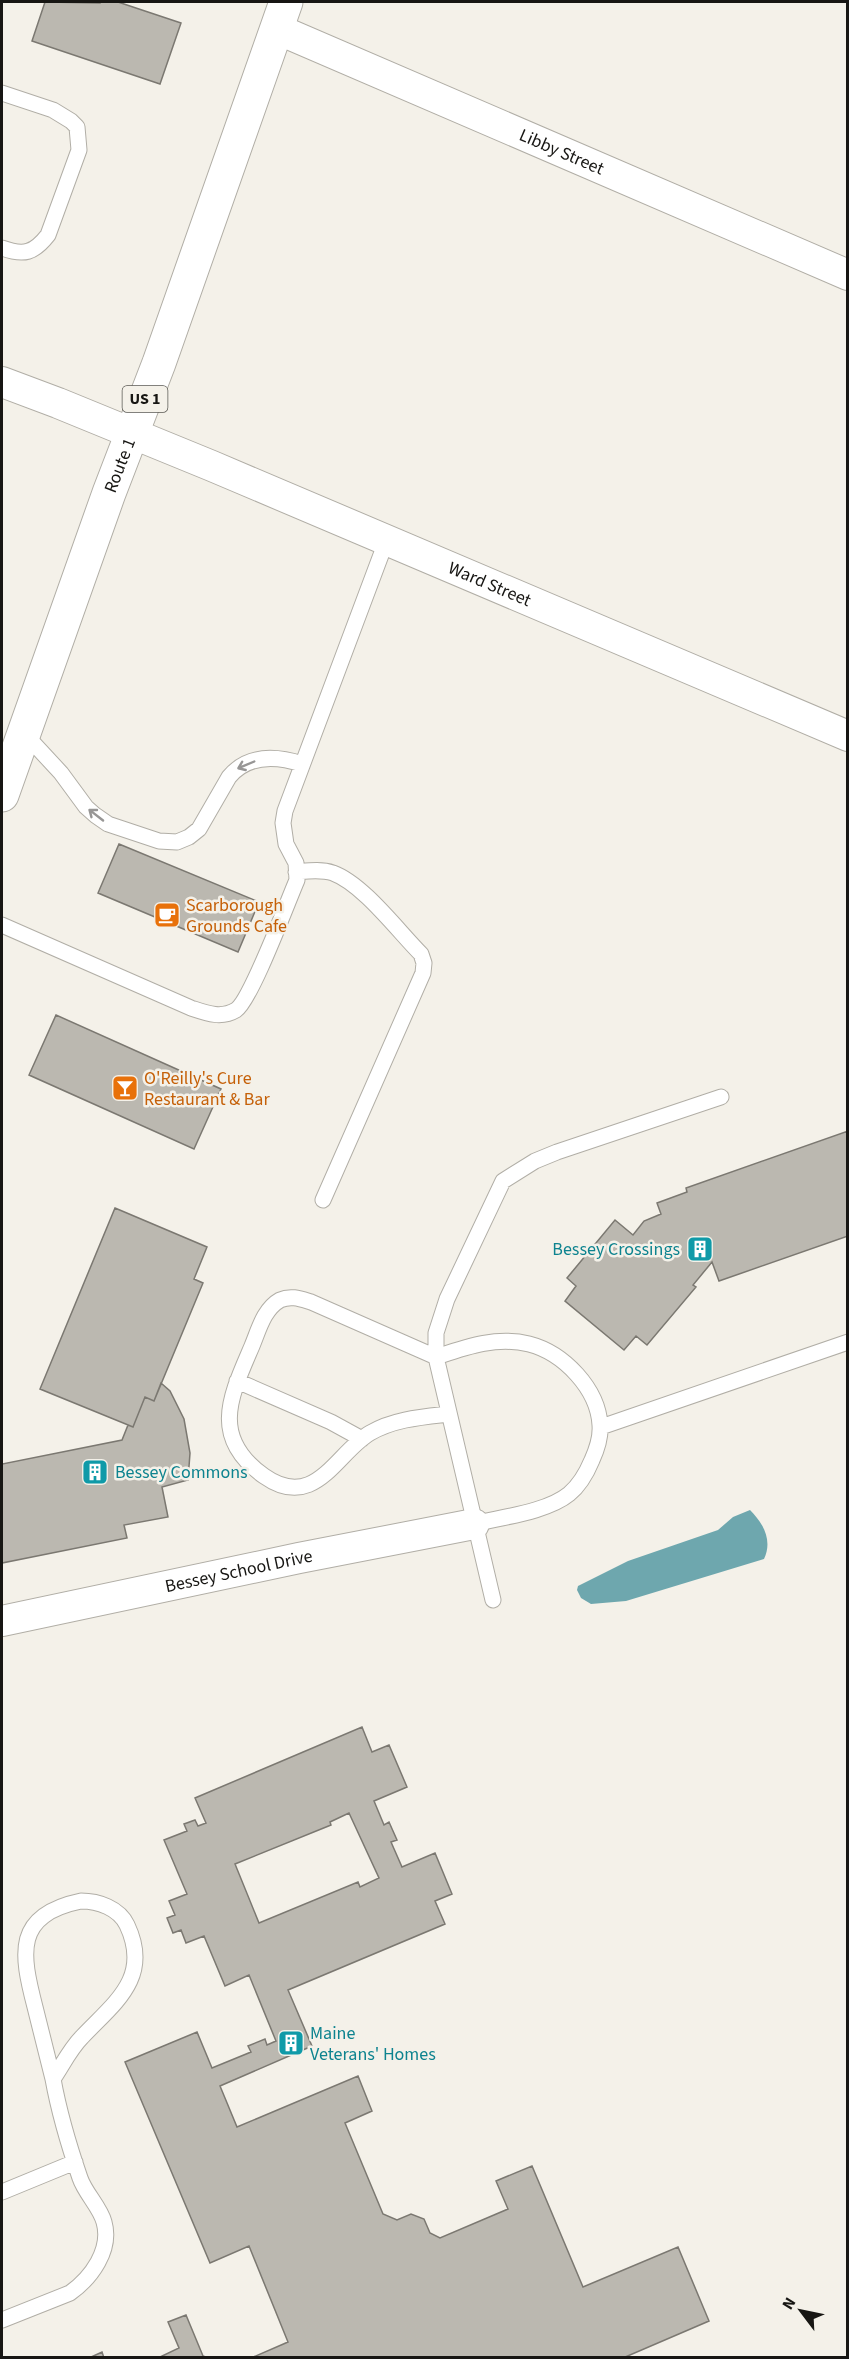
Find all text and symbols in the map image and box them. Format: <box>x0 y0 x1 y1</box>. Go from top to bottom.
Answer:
street label: Libby Street <box>515 122 608 181</box>
road number: US 1 <box>122 386 168 412</box>
street label: Route 1 <box>98 434 142 496</box>
street label: Ward Street <box>445 555 535 613</box>
one-way arrow <box>238 760 256 771</box>
one-way arrow <box>88 808 104 821</box>
place label: Scarborough Grounds Cafe <box>186 893 287 939</box>
cafe icon: Scarborough Grounds Cafe <box>152 900 182 930</box>
place label: O'Reilly's Cure Restaurant & Bar <box>144 1066 270 1112</box>
bar icon: O'Reilly's Cure Restaurant & Bar <box>110 1073 140 1103</box>
building icon: Bessey Crossings <box>685 1234 715 1264</box>
place label: Bessey Crossings <box>552 1237 680 1262</box>
building icon: Bessey Commons <box>80 1457 110 1487</box>
place label: Bessey Commons <box>115 1460 248 1485</box>
street label: Bessey School Drive <box>163 1543 315 1599</box>
place label: Maine Veterans' Homes <box>310 2021 436 2067</box>
building icon: Maine Veterans' Homes <box>276 2028 306 2058</box>
north arrow <box>771 2281 831 2341</box>
text: N <box>777 2293 801 2314</box>

